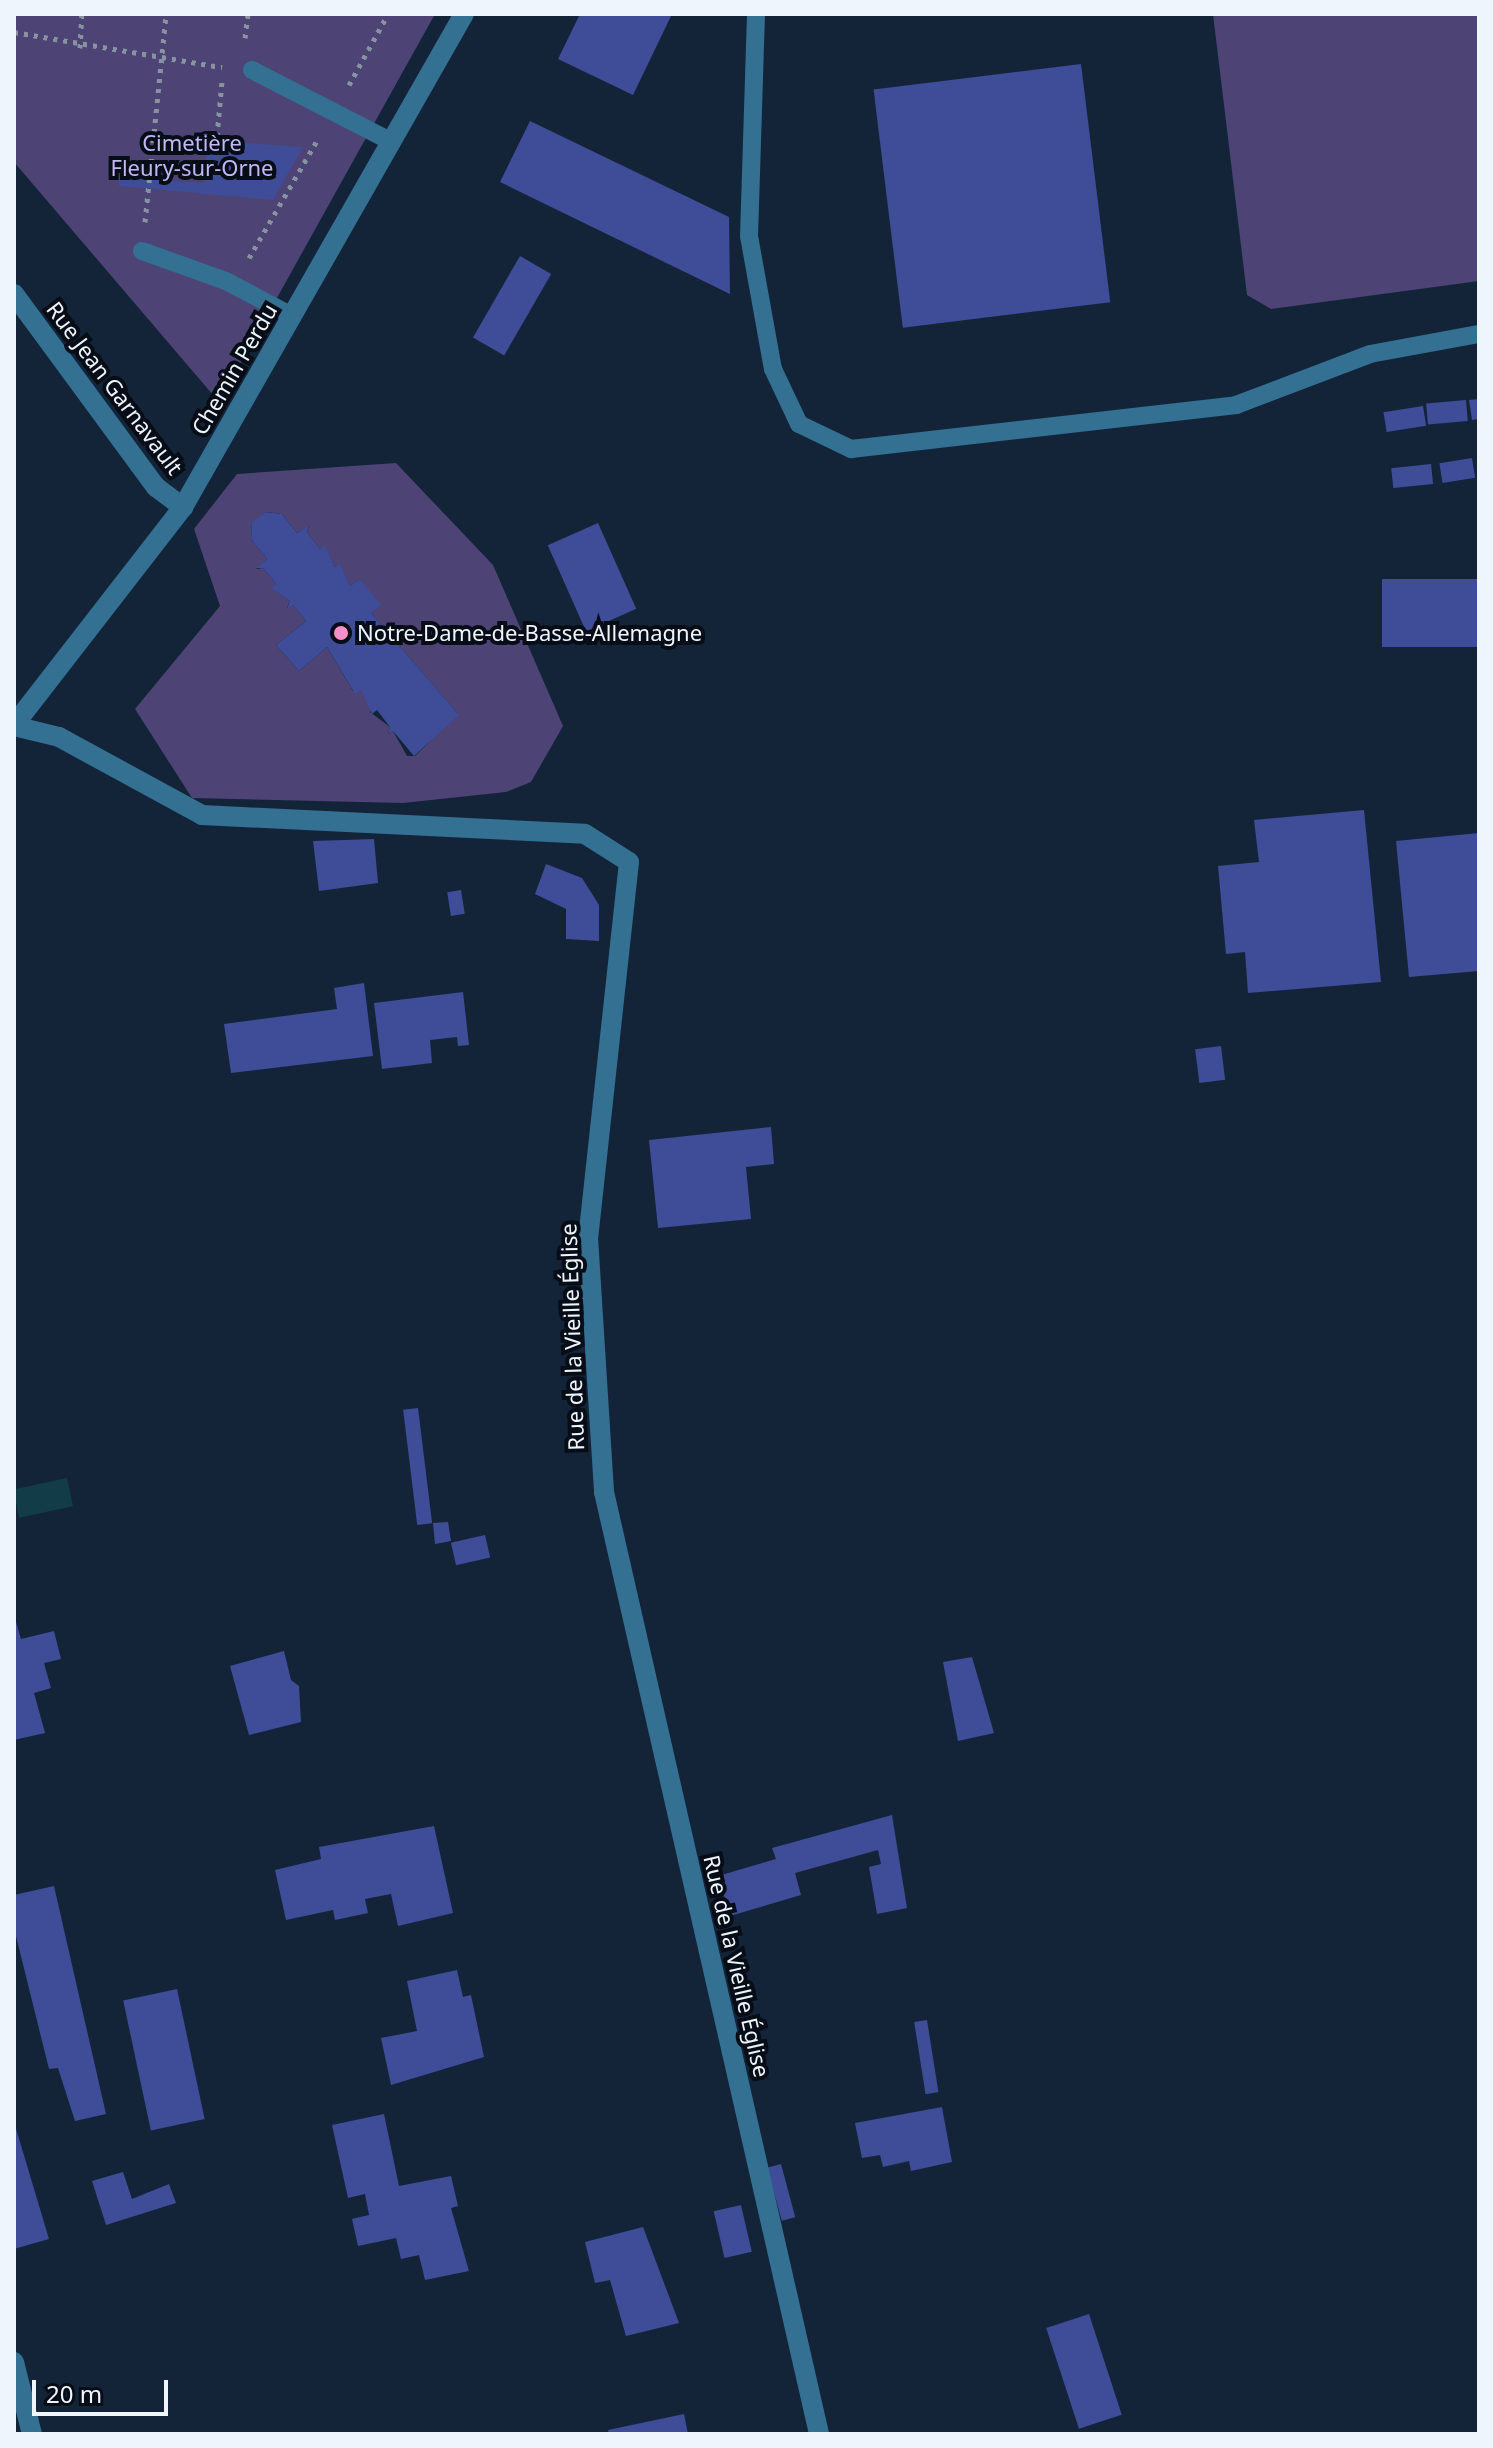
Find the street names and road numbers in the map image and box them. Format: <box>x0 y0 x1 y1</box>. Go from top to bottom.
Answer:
street label: Rue Jean Garnavault <box>41 296 189 480</box>
street label: Chemin Perdu <box>186 299 282 439</box>
street label: Rue de la Vieille Église <box>555 1223 589 1451</box>
street label: Rue de la Vieille Église <box>699 1852 775 2080</box>

